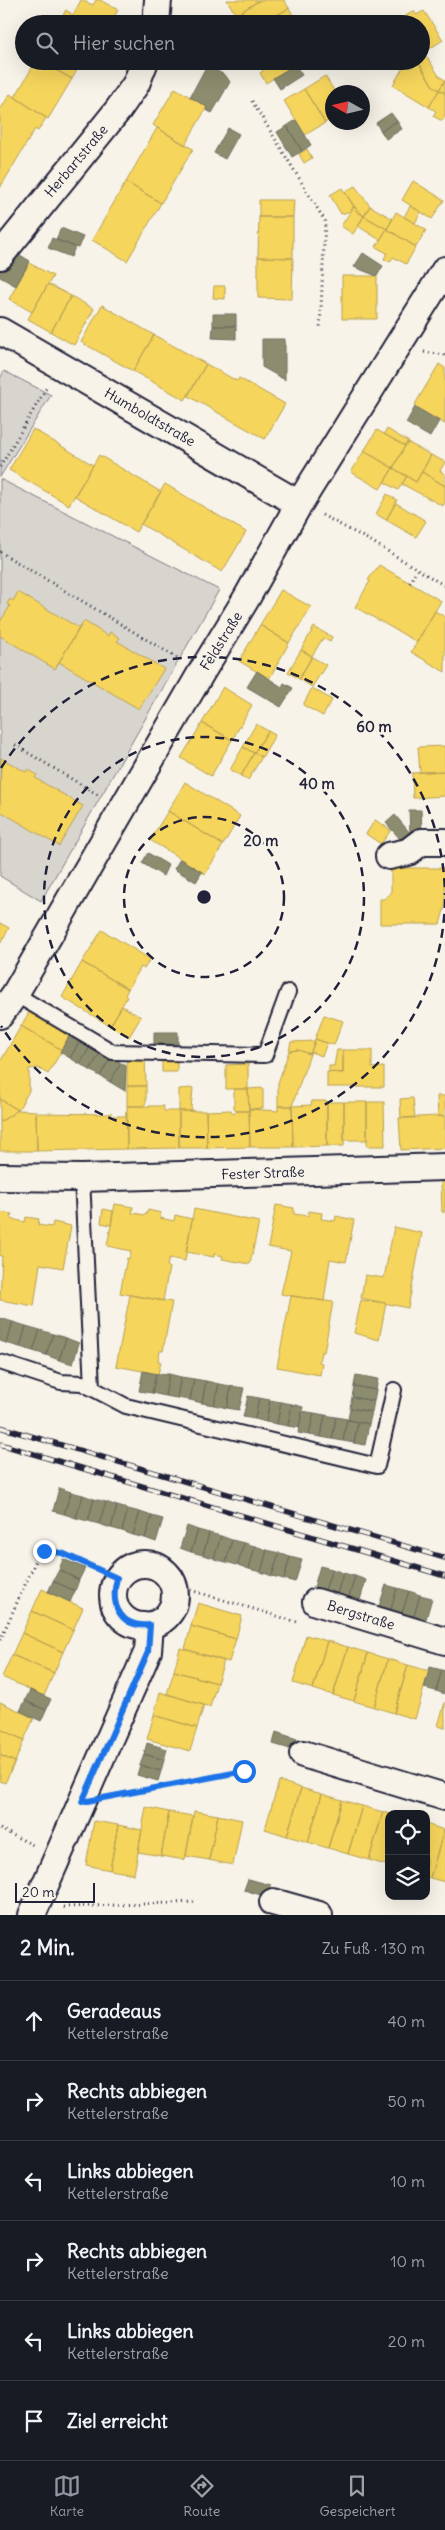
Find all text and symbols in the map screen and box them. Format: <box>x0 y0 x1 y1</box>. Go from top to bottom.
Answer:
search box <box>15 15 430 70</box>
icon: search <box>33 29 61 57</box>
text: Hier suchen <box>73 31 175 55</box>
north arrow <box>325 85 370 130</box>
street label: Herbartstraße <box>40 121 112 201</box>
street label: Humboldtstraße <box>101 384 199 450</box>
street label: Feldstraße <box>196 608 246 674</box>
text: 60 m <box>356 717 392 736</box>
text: 40 m <box>299 774 335 793</box>
text: 20 m <box>244 831 278 850</box>
centre of rings <box>195 888 213 906</box>
street label: Fester Straße <box>221 1163 305 1183</box>
route end <box>33 1540 56 1563</box>
street label: Bergstraße <box>325 1596 397 1634</box>
route start <box>233 1760 256 1783</box>
map controls <box>385 1810 430 1900</box>
button: locate <box>385 1810 430 1855</box>
button: layers <box>385 1855 430 1900</box>
scale bar <box>15 1880 95 1903</box>
text: 20 m <box>22 1883 55 1901</box>
text: 2 Min. <box>20 1934 75 1961</box>
text: Zu Fuß · 130 m <box>322 1938 425 1958</box>
text: Geradeaus <box>67 1999 161 2023</box>
icon: ahead <box>20 2007 48 2035</box>
text: 40 m <box>387 2011 425 2031</box>
text: Kettelerstraße <box>67 2023 169 2043</box>
text: Rechts abbiegen <box>67 2079 207 2103</box>
icon: right <box>20 2087 48 2115</box>
text: 50 m <box>387 2091 425 2111</box>
text: Kettelerstraße <box>67 2103 169 2123</box>
text: Links abbiegen <box>67 2159 194 2183</box>
icon: left <box>20 2167 48 2195</box>
text: 10 m <box>390 2171 425 2191</box>
text: Kettelerstraße <box>67 2183 169 2203</box>
text: Rechts abbiegen <box>67 2239 207 2263</box>
icon: right <box>20 2247 48 2275</box>
text: 10 m <box>390 2251 425 2271</box>
text: Kettelerstraße <box>67 2263 169 2283</box>
text: Links abbiegen <box>67 2319 194 2343</box>
icon: left <box>20 2327 48 2355</box>
text: 20 m <box>388 2331 425 2351</box>
text: Kettelerstraße <box>67 2343 169 2363</box>
icon: arrive <box>20 2407 48 2435</box>
text: Ziel erreicht <box>67 2409 168 2433</box>
tab: Karte <box>50 2472 84 2520</box>
tab: Route <box>183 2472 220 2520</box>
tab: Gespeichert <box>319 2472 395 2520</box>

